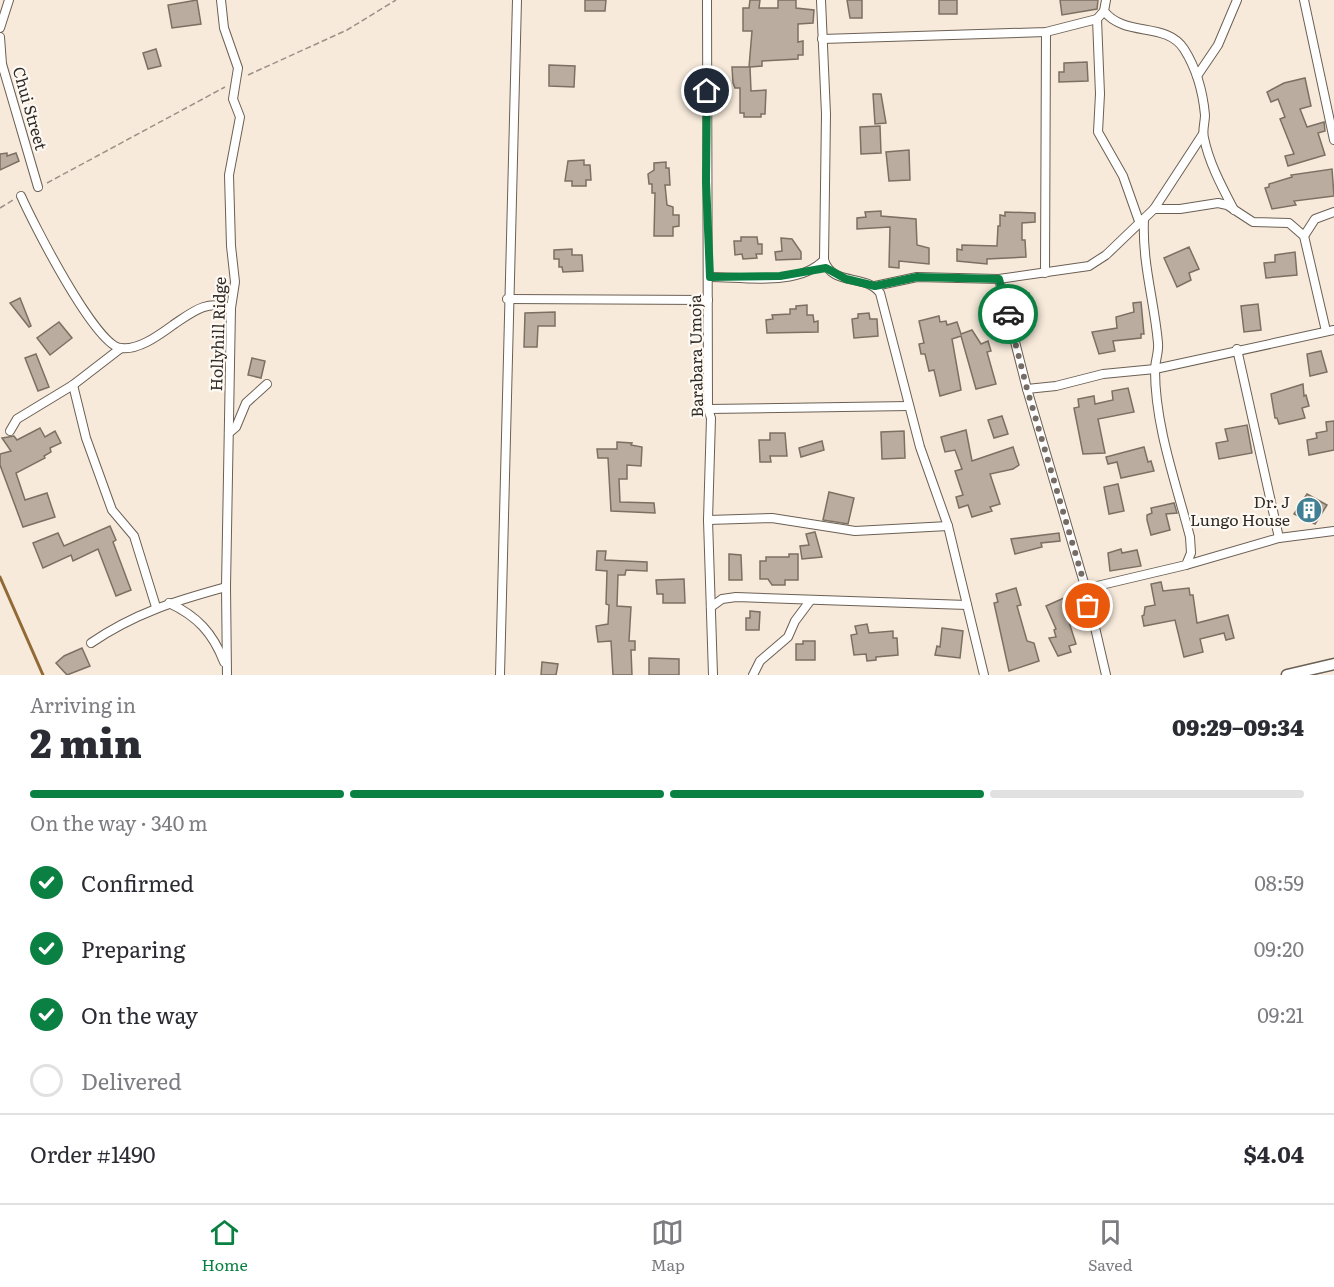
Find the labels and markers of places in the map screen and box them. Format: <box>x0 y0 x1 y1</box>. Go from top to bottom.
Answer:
pin <box>681 65 732 116</box>
place label: Dr. J Lungo House <box>1190 489 1290 531</box>
building icon: Dr. J Lungo House <box>1294 495 1324 525</box>
pin <box>1062 580 1113 631</box>

